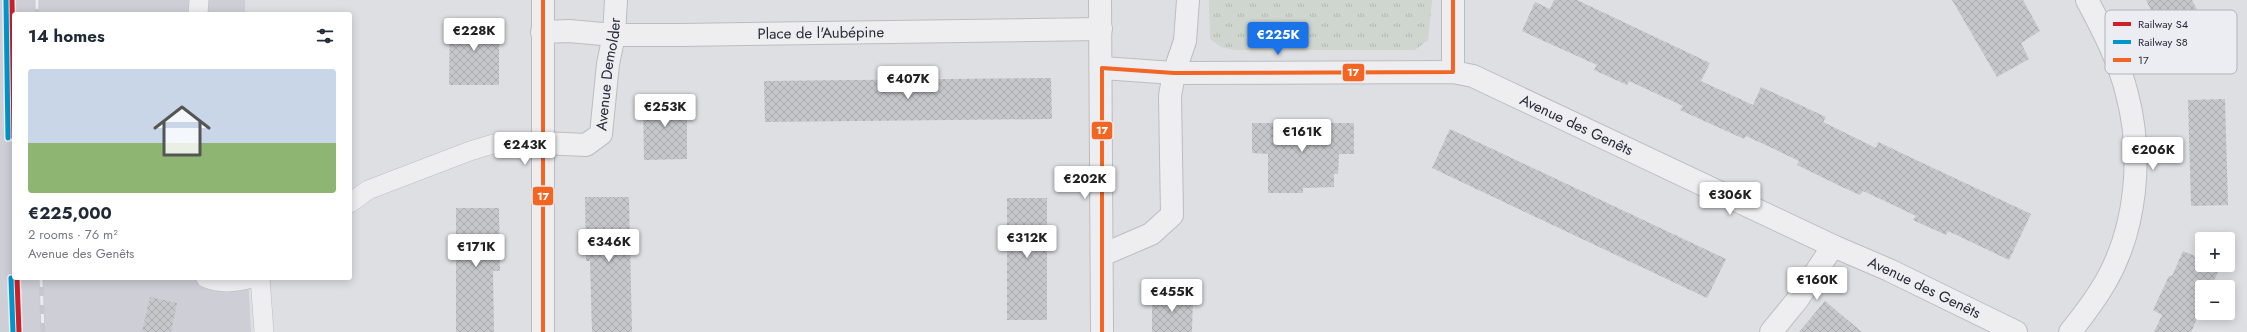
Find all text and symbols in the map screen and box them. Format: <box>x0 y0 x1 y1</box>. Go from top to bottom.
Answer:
legend <box>2105 10 2237 74</box>
street label: Avenue Demolder <box>590 16 626 132</box>
text: Railway S4 <box>2138 16 2189 32</box>
pin: €228K <box>446 18 502 52</box>
text: €228K <box>453 21 495 40</box>
street label: Place de l'Aubépine <box>757 21 884 45</box>
pin: €225K <box>1250 22 1306 56</box>
text: 14 homes <box>28 24 105 48</box>
icon: filters <box>314 25 336 47</box>
text: €225K <box>1256 25 1300 44</box>
text: Railway S8 <box>2138 34 2188 50</box>
text: 17 <box>2138 52 2149 68</box>
line badge: 17 <box>1342 63 1365 82</box>
text: 17 <box>1347 64 1359 80</box>
pin: €407K <box>880 66 936 100</box>
text: €407K <box>886 69 930 88</box>
street label: Avenue des Genêts <box>1516 89 1637 161</box>
pin: €253K <box>637 94 693 128</box>
icon: home <box>146 95 218 167</box>
text: €253K <box>644 97 686 116</box>
pin: €161K <box>1274 119 1330 153</box>
line badge: 17 <box>1091 121 1113 140</box>
text: 17 <box>1096 122 1108 138</box>
text: €161K <box>1282 122 1322 141</box>
pin: €243K <box>497 132 553 166</box>
text: €243K <box>503 135 547 154</box>
pin: €206K <box>2125 137 2181 171</box>
text: €206K <box>2131 140 2175 159</box>
pin: €202K <box>1057 166 1113 200</box>
text: €202K <box>1063 169 1107 188</box>
pin: €306K <box>1702 182 1758 216</box>
text: €306K <box>1709 185 1751 204</box>
line badge: 17 <box>532 186 554 206</box>
text: 17 <box>537 188 549 204</box>
text: €225,000 <box>28 201 112 225</box>
text: 2 rooms · 76 m² <box>28 225 118 244</box>
pin: €312K <box>999 225 1055 259</box>
text: €312K <box>1007 228 1047 247</box>
pin: €346K <box>581 229 637 263</box>
text: €346K <box>587 232 631 251</box>
map controls <box>2195 232 2235 320</box>
button: + <box>2195 232 2235 272</box>
pin: €171K <box>448 234 504 268</box>
text: €171K <box>457 237 495 256</box>
text: Avenue des Genêts <box>28 244 134 263</box>
street label: Avenue des Genêts <box>1864 251 1984 324</box>
pin: €160K <box>1789 267 1845 301</box>
text: €160K <box>1796 270 1838 289</box>
pin: €455K <box>1144 279 1200 313</box>
button: − <box>2195 280 2235 320</box>
text: €455K <box>1150 282 1194 301</box>

